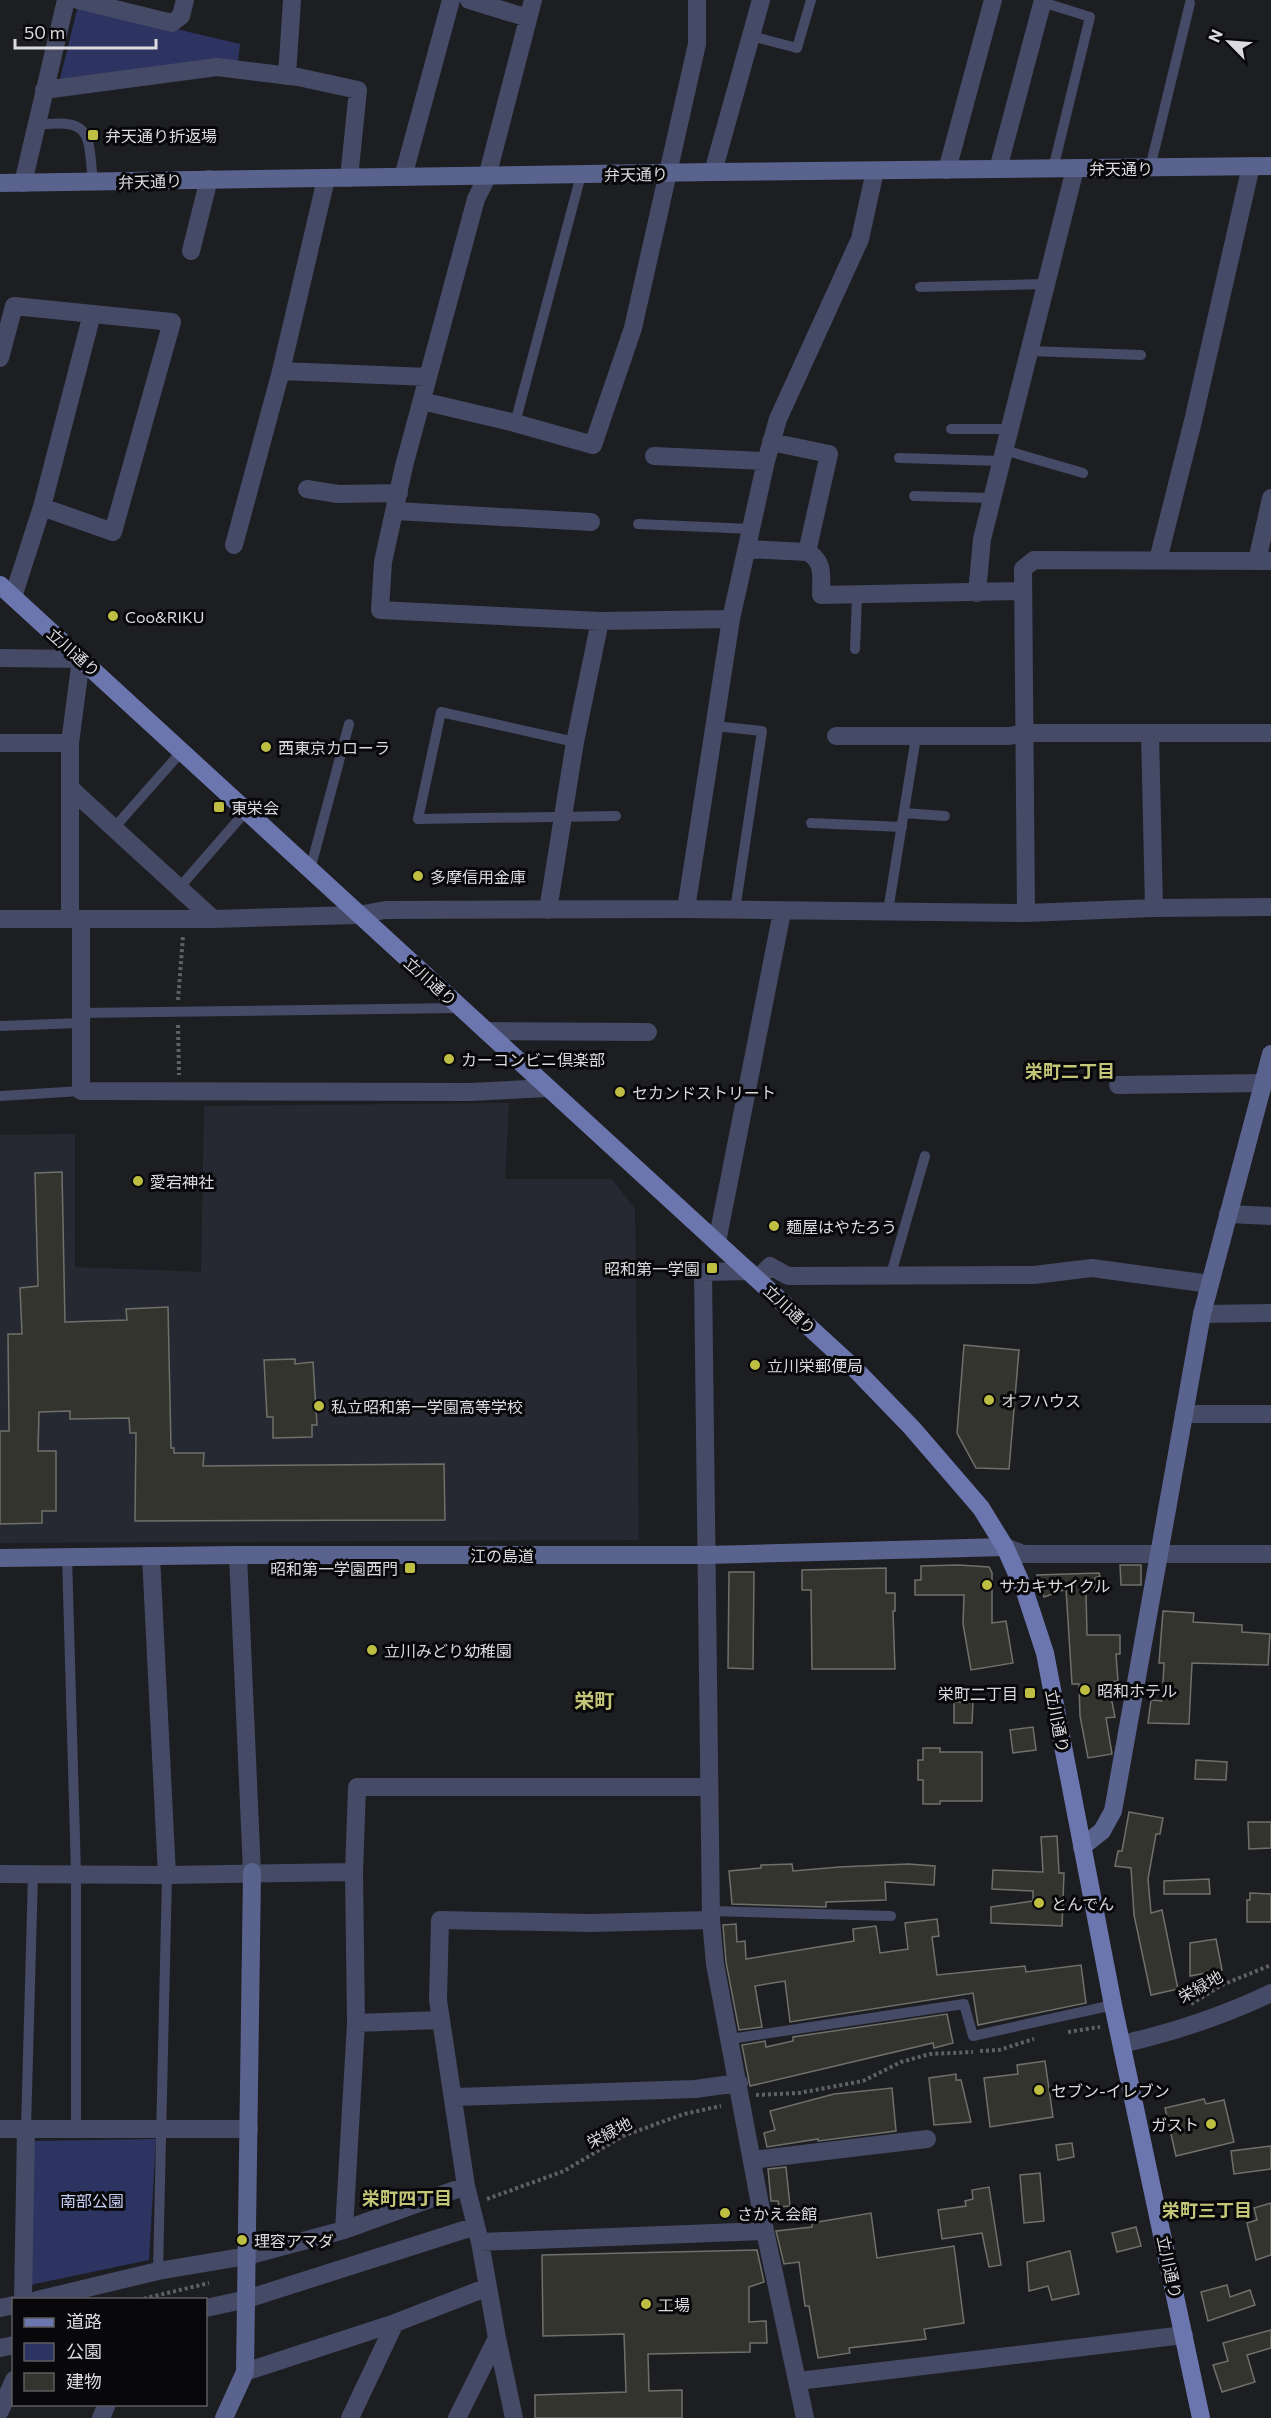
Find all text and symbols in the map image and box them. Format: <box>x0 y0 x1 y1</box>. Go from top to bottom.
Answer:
scale bar <box>15 12 156 50</box>
north arrow <box>1199 12 1259 72</box>
text: 50 m <box>24 21 65 43</box>
text: N <box>1204 26 1226 45</box>
place label: 弁天通り折返場 <box>105 126 217 145</box>
marker: 弁天通り折返場 <box>86 128 100 142</box>
street label: 弁天通り <box>1089 159 1153 178</box>
street label: 弁天通り <box>604 164 668 184</box>
street label: 弁天通り <box>118 170 182 192</box>
place label: Coo&RIKU <box>125 607 204 626</box>
marker: Coo&RIKU <box>106 609 120 623</box>
street label: 立川通り <box>44 624 104 680</box>
place label: 西東京カローラ <box>278 738 390 757</box>
marker: 西東京カローラ <box>259 740 273 754</box>
place label: 東栄会 <box>231 798 279 817</box>
marker: 東栄会 <box>212 800 226 814</box>
place label: 多摩信用金庫 <box>430 867 526 886</box>
marker: 多摩信用金庫 <box>411 869 425 883</box>
street label: 立川通り <box>401 953 461 1009</box>
place label: カーコンビニ倶楽部 <box>461 1050 605 1069</box>
marker: カーコンビニ倶楽部 <box>442 1052 456 1066</box>
district label: 栄町二丁目 <box>1025 1060 1115 1082</box>
place label: セカンドストリート <box>632 1083 776 1102</box>
marker: セカンドストリート <box>613 1085 627 1099</box>
place label: 愛宕神社 <box>150 1172 214 1191</box>
marker: 愛宕神社 <box>131 1174 145 1188</box>
place label: 麺屋はやたろう <box>786 1217 897 1236</box>
marker: 麺屋はやたろう <box>767 1219 781 1233</box>
place label: 昭和第一学園 <box>604 1259 700 1278</box>
marker: 昭和第一学園 <box>705 1261 719 1275</box>
street label: 立川通り <box>760 1280 820 1338</box>
place label: 立川栄郵便局 <box>767 1356 863 1375</box>
marker: 立川栄郵便局 <box>748 1358 762 1372</box>
place label: オフハウス <box>1001 1391 1081 1410</box>
marker: オフハウス <box>982 1393 996 1407</box>
place label: 私立昭和第一学園高等学校 <box>331 1397 523 1416</box>
marker: 私立昭和第一学園高等学校 <box>312 1399 326 1413</box>
street label: 江の島道 <box>470 1546 534 1565</box>
place label: 昭和第一学園西門 <box>270 1559 398 1578</box>
marker: 昭和第一学園西門 <box>403 1561 417 1575</box>
place label: サカキサイクル <box>999 1576 1110 1595</box>
marker: サカキサイクル <box>980 1578 994 1592</box>
place label: 立川みどり幼稚園 <box>384 1641 512 1660</box>
marker: 立川みどり幼稚園 <box>365 1643 379 1657</box>
place label: 昭和ホテル <box>1097 1681 1177 1700</box>
marker: 昭和ホテル <box>1078 1683 1092 1697</box>
place label: 栄町二丁目 <box>938 1684 1018 1703</box>
marker: 栄町二丁目 <box>1023 1686 1037 1700</box>
district label: 栄町 <box>574 1688 614 1712</box>
street label: 立川通り <box>1043 1688 1073 1754</box>
place label: とんでん <box>1051 1894 1114 1913</box>
marker: とんでん <box>1032 1896 1046 1910</box>
street label: 栄緑地 <box>1174 1966 1226 2006</box>
place label: セブン-イレブン <box>1051 2081 1170 2100</box>
marker: セブン-イレブン <box>1032 2083 1046 2097</box>
street label: 栄緑地 <box>583 2113 635 2151</box>
place label: ガスト <box>1151 2115 1199 2134</box>
marker: ガスト <box>1204 2117 1218 2131</box>
district label: 栄町四丁目 <box>362 2187 452 2209</box>
park label: 南部公園 <box>60 2191 124 2210</box>
district label: 栄町三丁目 <box>1162 2199 1252 2221</box>
place label: さかえ会館 <box>737 2204 817 2223</box>
marker: さかえ会館 <box>718 2206 732 2220</box>
place label: 理容アマダ <box>254 2231 334 2250</box>
marker: 理容アマダ <box>235 2233 249 2247</box>
street label: 立川通り <box>1154 2234 1186 2300</box>
place label: 工場 <box>658 2295 690 2314</box>
marker: 工場 <box>639 2297 653 2311</box>
legend <box>12 2298 207 2406</box>
text: 道路 <box>66 2310 102 2332</box>
text: 公園 <box>66 2340 102 2362</box>
text: 建物 <box>66 2370 102 2392</box>

